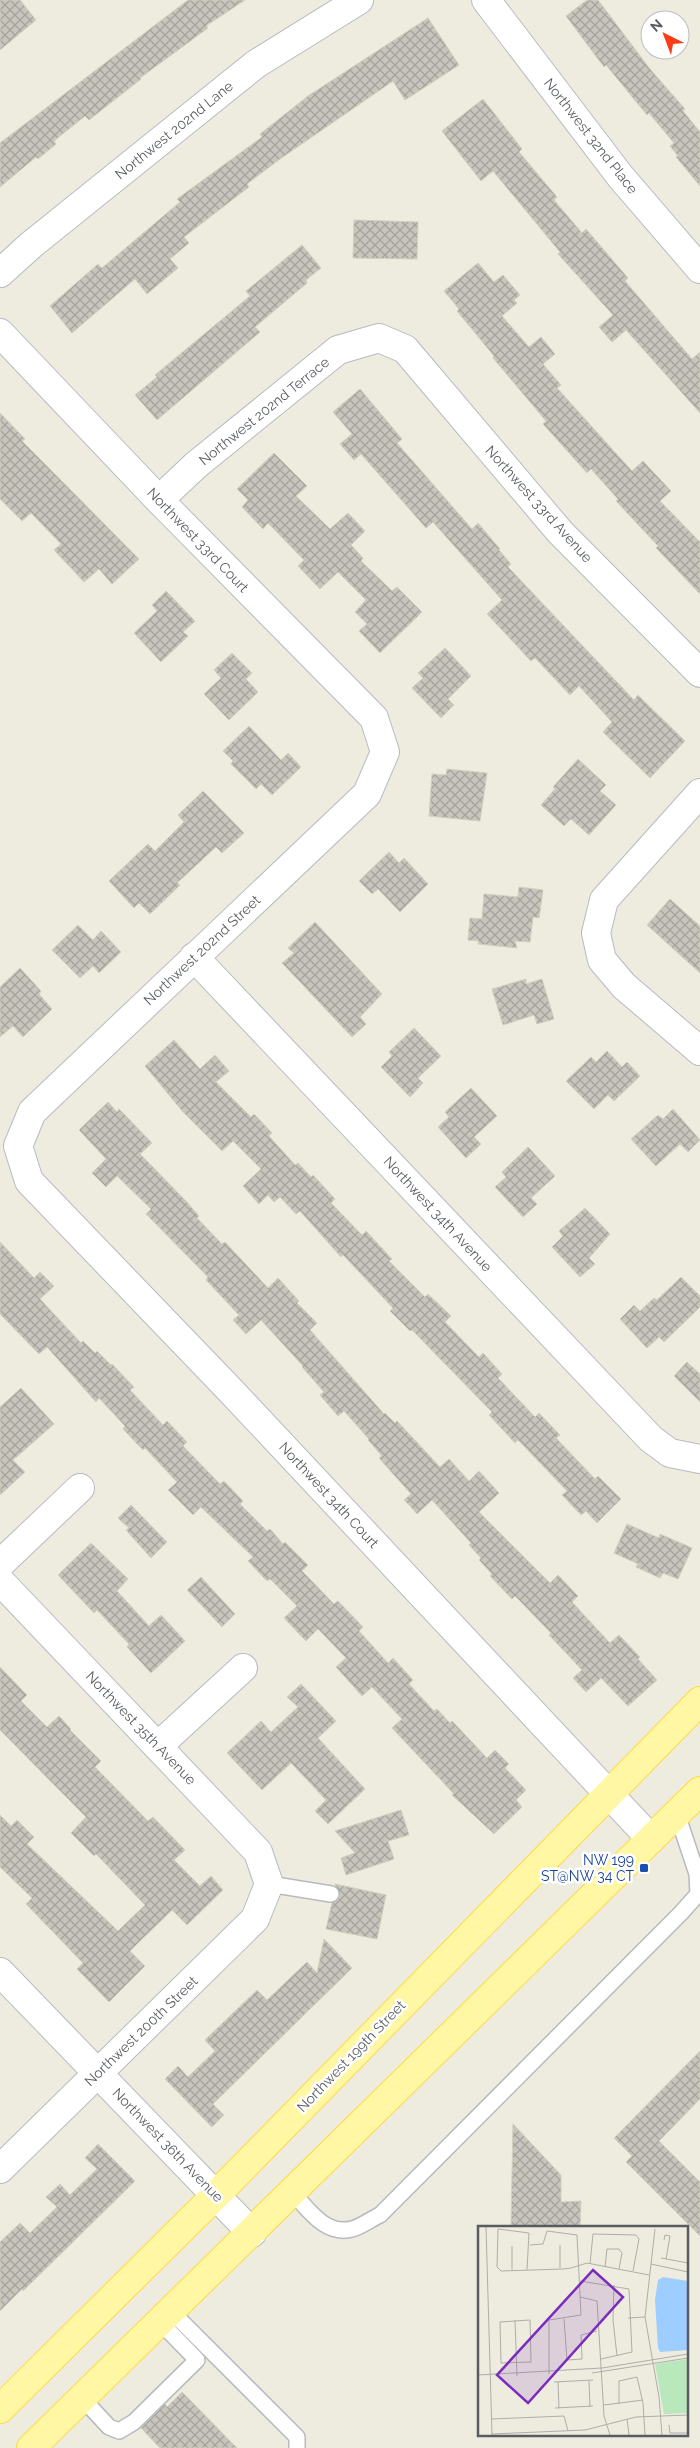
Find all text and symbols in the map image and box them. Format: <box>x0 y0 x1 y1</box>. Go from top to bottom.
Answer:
north arrow <box>640 10 690 60</box>
text: N <box>647 16 666 35</box>
street label: Northwest 32nd Place <box>541 75 641 197</box>
street label: Northwest 202nd Lane <box>112 78 236 182</box>
street label: Northwest 202nd Terrace <box>196 354 332 468</box>
street label: Northwest 33rd Avenue <box>482 442 596 566</box>
street label: Northwest 33rd Court <box>144 485 252 596</box>
street label: Northwest 202nd Street <box>140 892 264 1008</box>
street label: Northwest 34th Avenue <box>381 1153 495 1275</box>
street label: Northwest 34th Court <box>276 1439 382 1551</box>
street label: Northwest 35th Avenue <box>83 1668 199 1788</box>
place label: NW 199 ST@NW 34 CT <box>541 1852 634 1884</box>
marker: NW 199 ST@NW 34 CT <box>638 1862 650 1874</box>
street label: Northwest 200th Street <box>81 1973 201 2089</box>
street label: Northwest 199th Street <box>294 1997 409 2115</box>
street label: Northwest 36th Avenue <box>109 2085 227 2205</box>
inset map <box>478 2226 688 2436</box>

